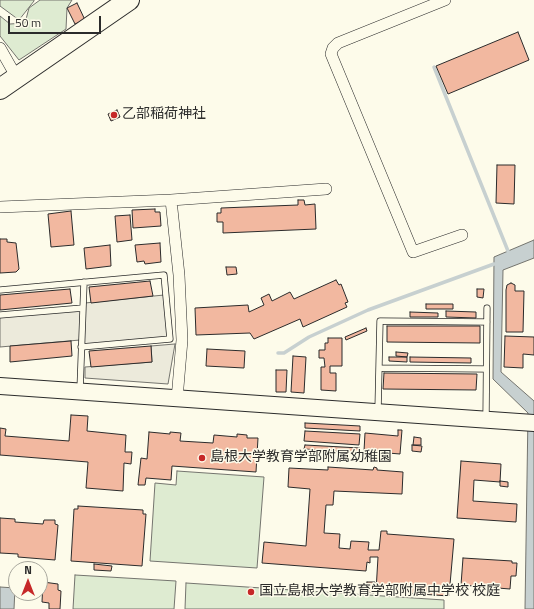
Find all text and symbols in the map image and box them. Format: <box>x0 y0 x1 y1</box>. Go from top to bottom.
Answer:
scale bar <box>10 8 103 34</box>
text: 50 m <box>15 13 41 32</box>
place label: 乙部稲荷神社 <box>122 107 206 123</box>
marker: 乙部稲荷神社 <box>109 110 119 120</box>
place label: 島根大学教育学部附属幼稚園 <box>210 450 392 466</box>
marker: 島根大学教育学部附属幼稚園 <box>197 453 207 463</box>
north arrow <box>8 561 48 601</box>
text: N <box>24 562 32 578</box>
place label: 国立島根大学教育学部附属中学校 校庭 <box>259 584 500 600</box>
marker: 国立島根大学教育学部附属中学校 校庭 <box>246 587 256 597</box>

